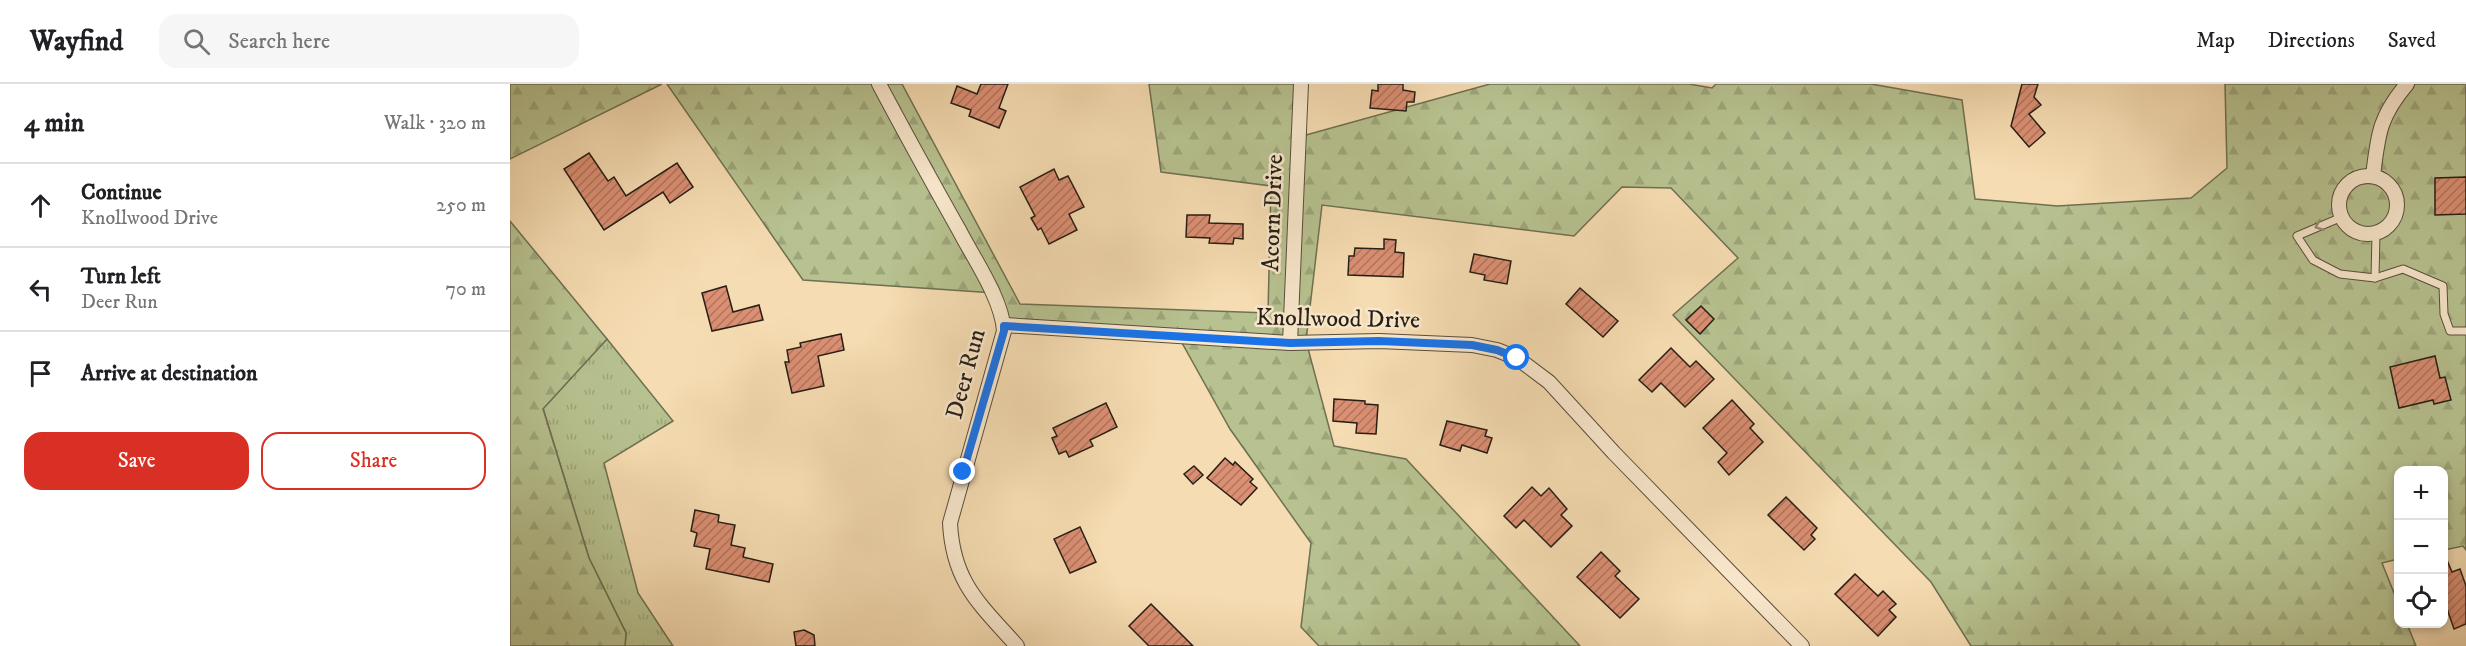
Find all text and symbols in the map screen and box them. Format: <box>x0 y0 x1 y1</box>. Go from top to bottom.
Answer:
search box <box>159 14 579 68</box>
text: Wayfind <box>30 24 123 59</box>
icon: search <box>180 25 213 58</box>
text: Search here <box>228 28 330 55</box>
text: Map <box>2196 28 2235 54</box>
text: Directions <box>2268 28 2355 54</box>
text: Saved <box>2388 28 2436 54</box>
text: 4 min <box>24 107 84 140</box>
text: Walk · 320 m <box>384 111 486 136</box>
street label: Acorn Drive <box>1256 154 1290 272</box>
text: Continue <box>81 179 162 206</box>
icon: ahead <box>24 189 57 222</box>
text: 250 m <box>436 193 486 218</box>
text: Knollwood Drive <box>81 206 218 231</box>
one-way arrow <box>2315 219 2326 231</box>
text: Turn left <box>81 263 161 290</box>
icon: left <box>24 273 57 306</box>
text: 70 m <box>445 277 486 302</box>
text: Deer Run <box>81 290 158 315</box>
street label: Knollwood Drive <box>1256 303 1420 335</box>
street label: Deer Run <box>940 325 993 422</box>
route start <box>1503 344 1529 370</box>
icon: arrive <box>24 357 57 390</box>
text: Arrive at destination <box>81 360 258 387</box>
button: Save <box>24 432 249 490</box>
button: Share <box>261 432 486 490</box>
route end <box>949 458 975 484</box>
map controls <box>2394 466 2448 628</box>
button: + <box>2394 466 2448 520</box>
button: − <box>2394 520 2448 574</box>
button: locate <box>2394 574 2448 628</box>

